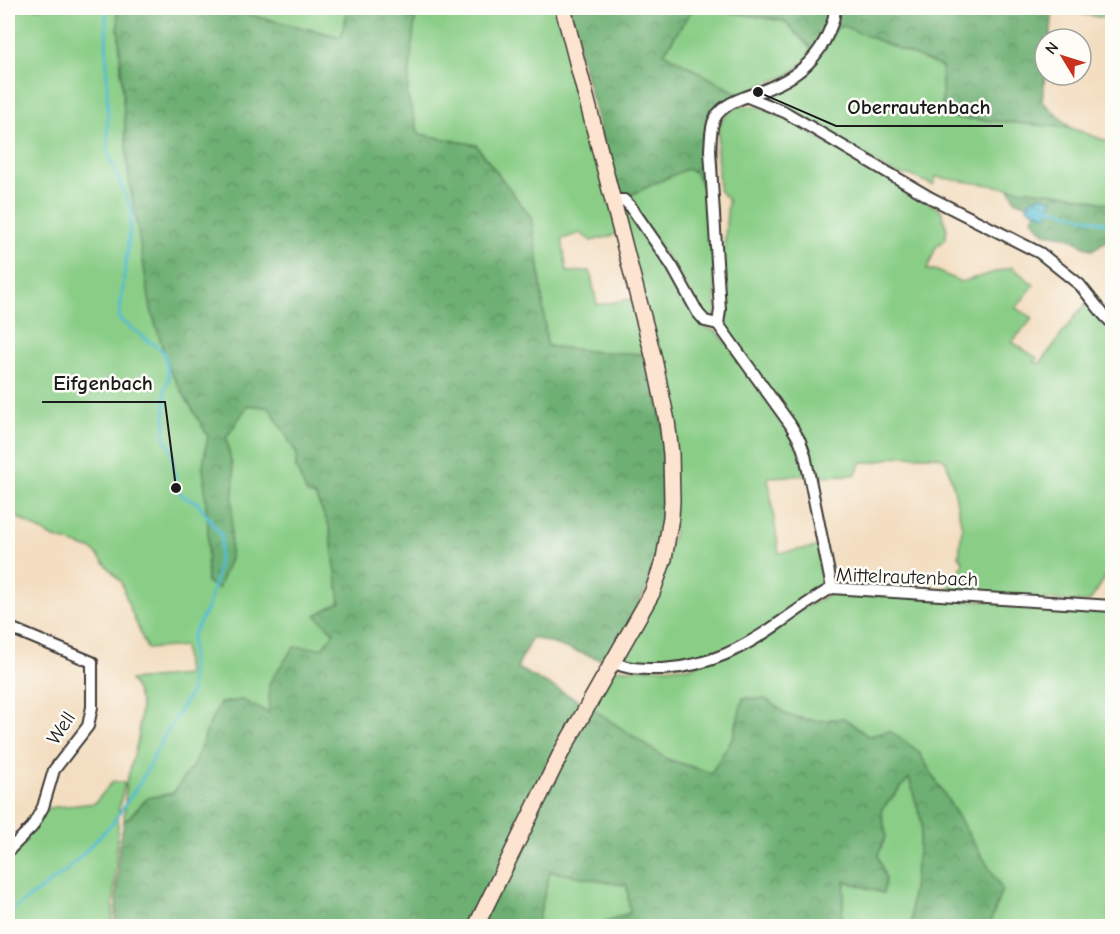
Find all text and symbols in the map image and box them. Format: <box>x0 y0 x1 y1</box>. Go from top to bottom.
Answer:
north arrow <box>1033 27 1093 87</box>
text: N <box>1042 39 1062 58</box>
callout: Oberrautenbach <box>836 87 1003 126</box>
text: Oberrautenbach <box>847 95 991 119</box>
callout: Eifgenbach <box>42 363 165 402</box>
text: Eifgenbach <box>53 371 153 395</box>
street label: Mittelrautenbach <box>836 563 978 591</box>
street label: Well <box>42 707 80 749</box>

